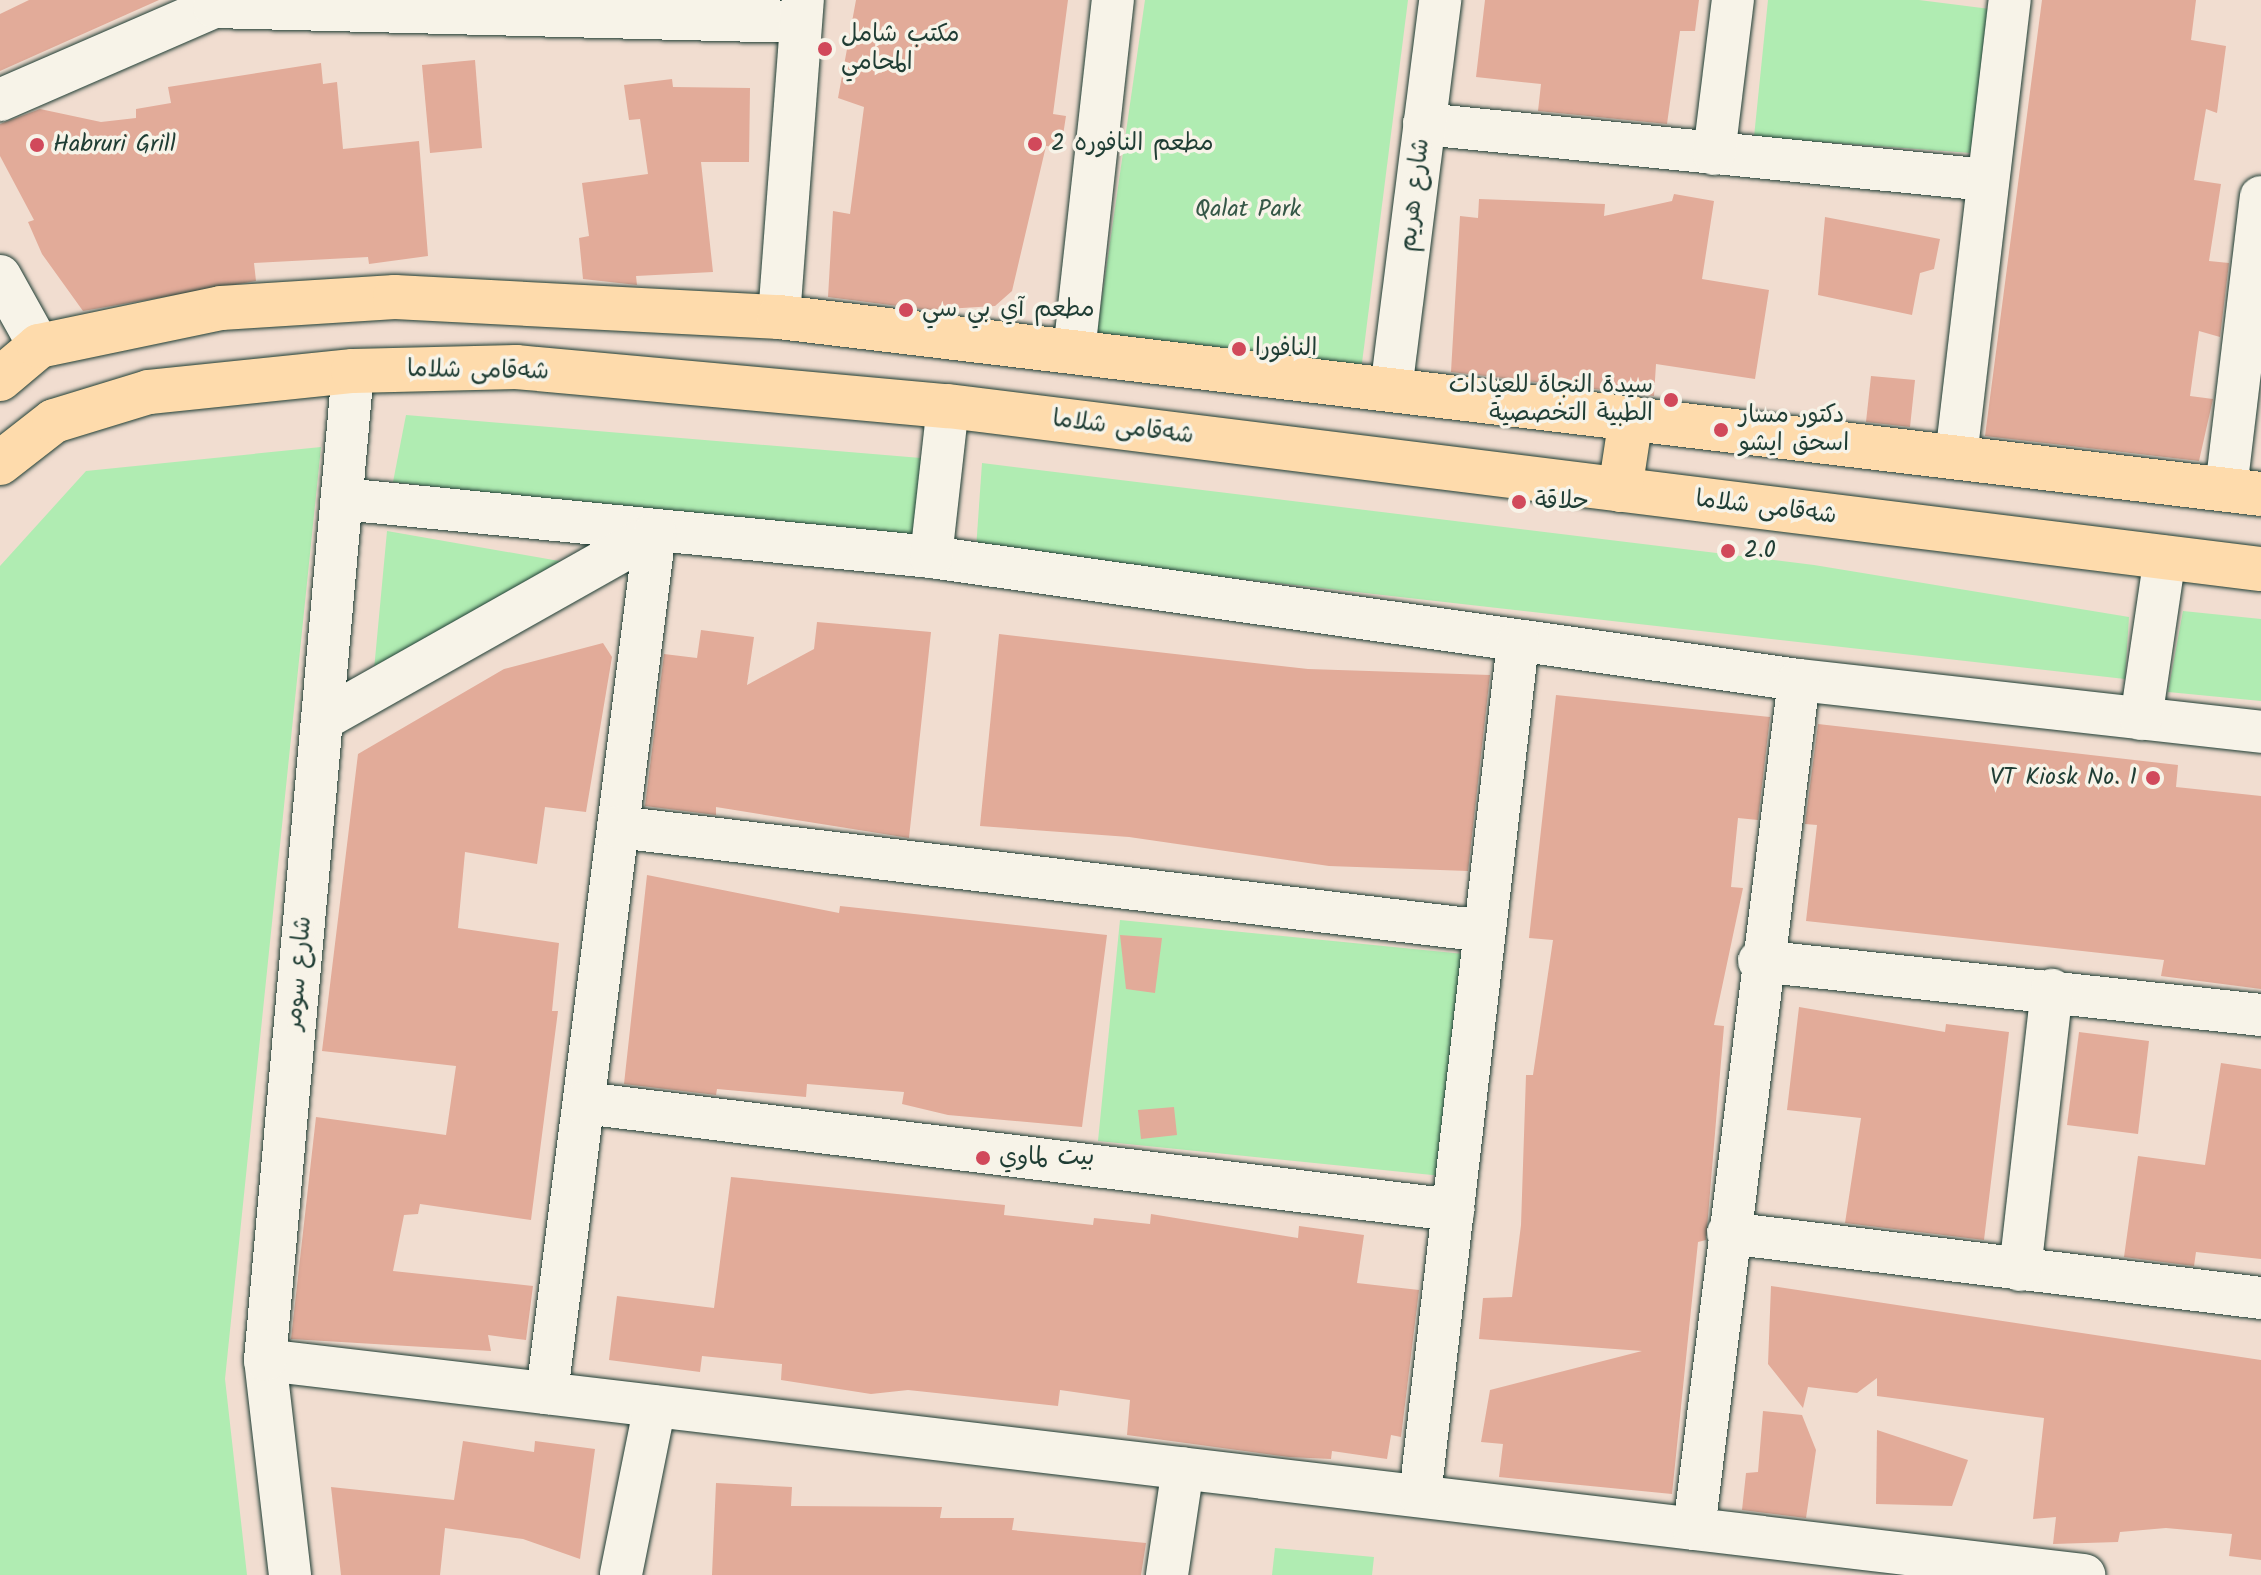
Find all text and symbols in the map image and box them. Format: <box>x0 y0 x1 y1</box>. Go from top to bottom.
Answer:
place label: مكتب شامل المحامي <box>841 21 960 77</box>
marker: مكتب شامل المحامي <box>816 40 834 58</box>
place label: مطعم النافوره 2 <box>1051 130 1214 158</box>
place label: Habruri Grill <box>53 131 176 159</box>
marker: مطعم النافوره 2 <box>1026 135 1044 153</box>
marker: Habruri Grill <box>28 136 46 154</box>
street label: شارع هريم <box>1394 137 1436 253</box>
park label: Qalat Park <box>1195 196 1301 224</box>
place label: مطعم آي بي سي <box>922 296 1095 324</box>
marker: مطعم آي بي سي <box>897 301 915 319</box>
place label: النافورا <box>1255 335 1317 363</box>
marker: النافورا <box>1230 340 1248 358</box>
street label: شەقامی شلاما <box>407 355 549 387</box>
place label: سيدة النجاة للعيادات الطبية التخصصية <box>1449 372 1653 428</box>
marker: سيدة النجاة للعيادات الطبية التخصصية <box>1660 389 1682 411</box>
place label: دكتور مسار اسحق ايشو <box>1739 402 1849 458</box>
street label: شەقامی شلاما <box>1051 405 1195 451</box>
marker: دكتور مسار اسحق ايشو <box>1710 419 1732 441</box>
street label: شەقامی شلاما <box>1694 485 1838 531</box>
place label: حلاقة <box>1535 488 1589 516</box>
marker: حلاقة <box>1510 493 1528 511</box>
place label: 2.0 <box>1744 537 1776 565</box>
marker: 2.0 <box>1719 542 1737 560</box>
place label: VT Kiosk No. 1 <box>1990 764 2137 792</box>
marker: VT Kiosk No. 1 <box>2144 769 2162 787</box>
street label: شارع سومر <box>280 915 318 1031</box>
place label: بيت لماوي <box>999 1144 1094 1172</box>
marker: بيت لماوي <box>974 1149 992 1167</box>

